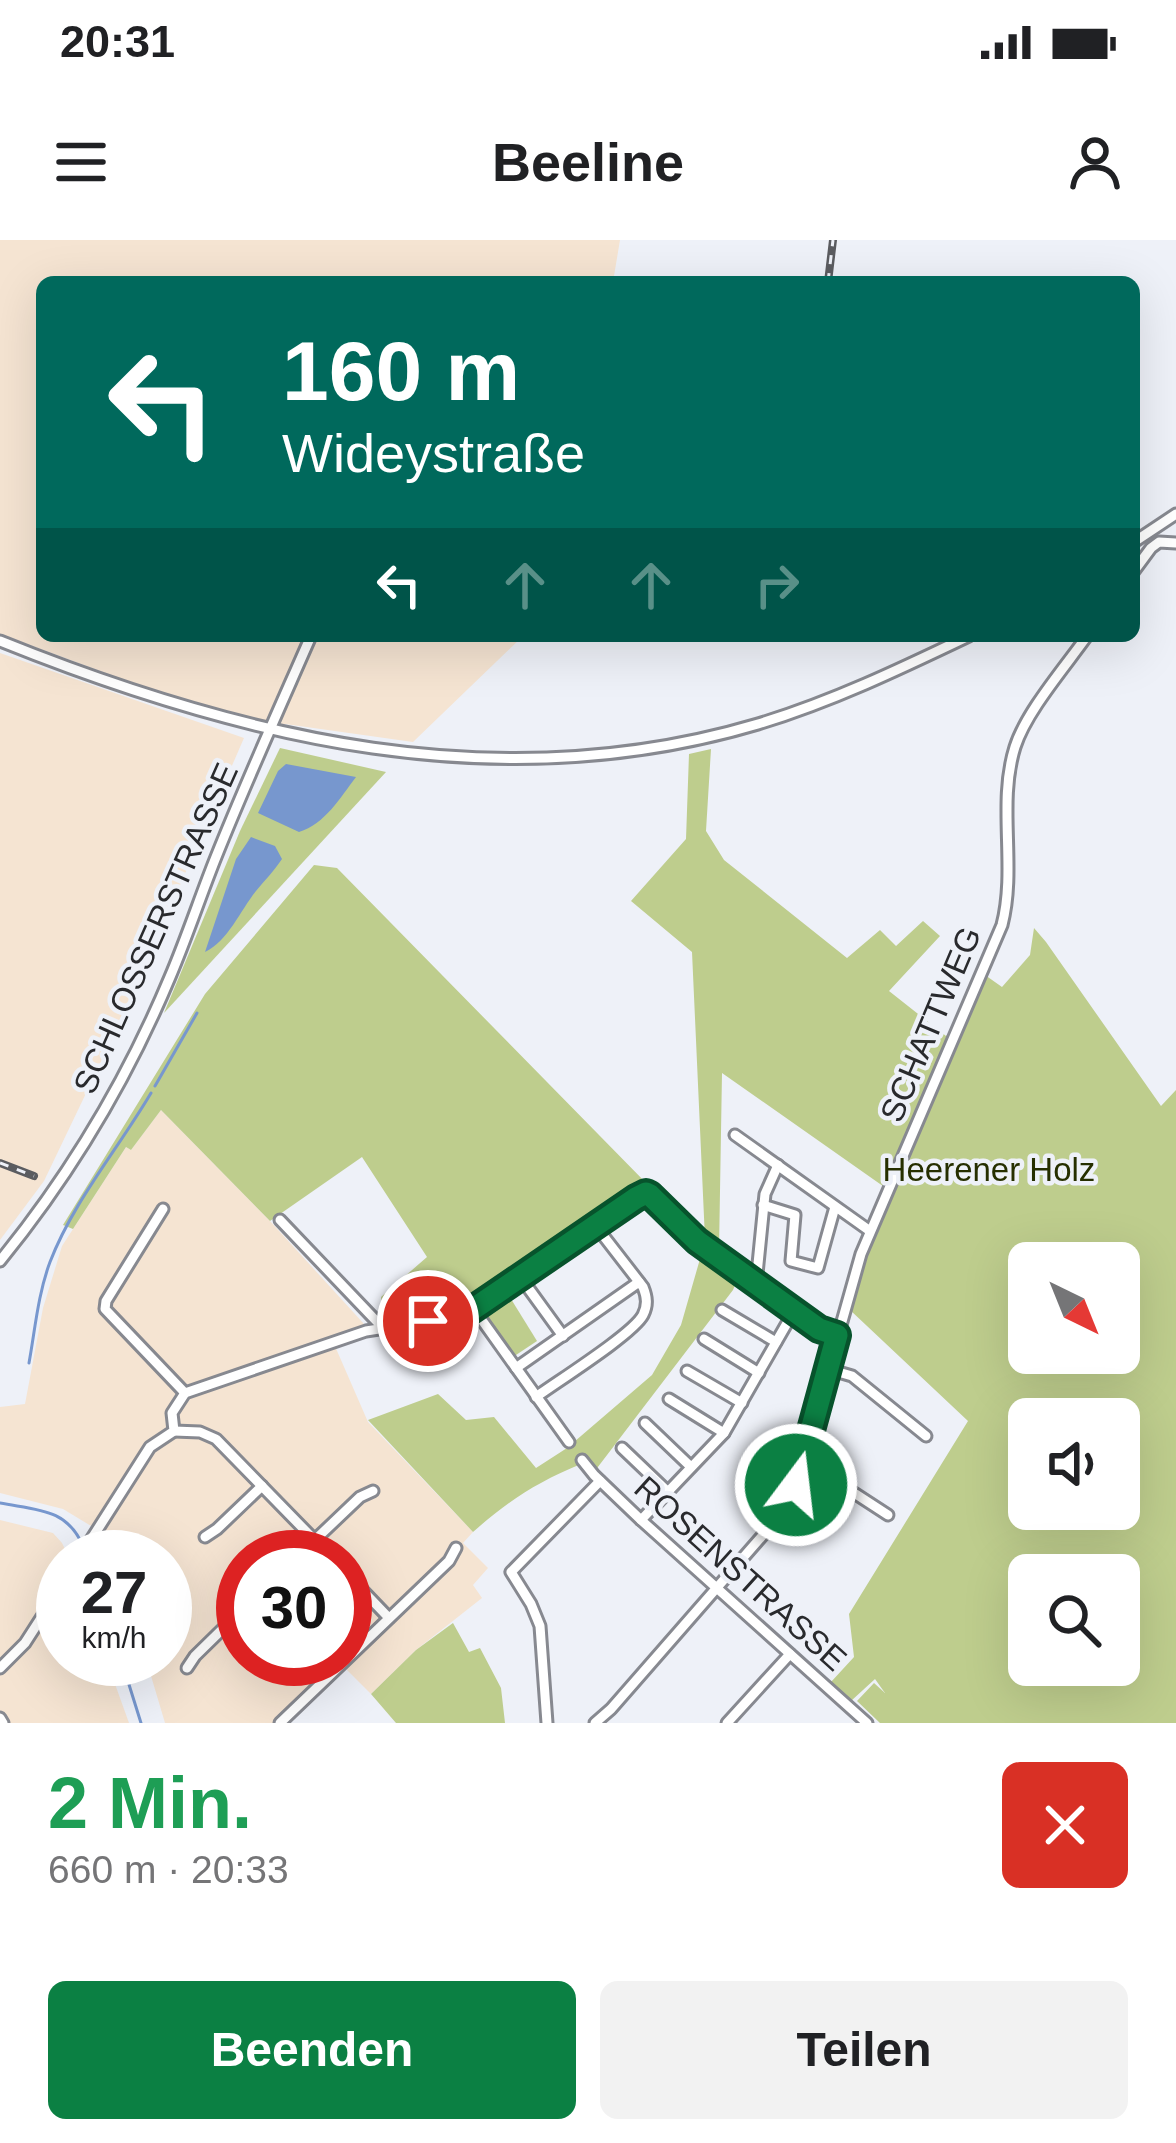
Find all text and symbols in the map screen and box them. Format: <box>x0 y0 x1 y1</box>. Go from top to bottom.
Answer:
text: 20:31 <box>60 16 175 67</box>
icon: menu <box>48 129 114 195</box>
icon: person <box>1062 129 1128 195</box>
text: Beeline <box>492 132 684 192</box>
icon: left <box>84 324 240 480</box>
text: 160 m <box>282 324 520 418</box>
text: Wideystraße <box>282 423 585 483</box>
icon: left <box>366 552 432 618</box>
icon: ahead <box>492 552 558 618</box>
icon: ahead <box>618 552 684 618</box>
icon: right <box>744 552 810 618</box>
street label: SCHLOSSERSTRASSE <box>66 757 245 1099</box>
street label: SCHATTWEG <box>873 921 988 1127</box>
park label: Heerener Holz <box>883 1151 1095 1188</box>
north arrow <box>1008 1242 1140 1374</box>
map controls <box>1008 1242 1140 1686</box>
pin <box>377 1270 479 1372</box>
icon: arrive <box>395 1288 461 1354</box>
button: sound <box>1008 1398 1140 1530</box>
position arrow <box>733 1422 859 1548</box>
street label: ROSENSTRASSE <box>627 1469 854 1678</box>
speed limit sign: 30 <box>216 1530 372 1686</box>
button: search <box>1008 1554 1140 1686</box>
text: 27 <box>81 1559 147 1626</box>
text: km/h <box>81 1621 147 1654</box>
button: close <box>1002 1762 1128 1888</box>
text: 2 Min. <box>48 1763 252 1843</box>
text: 660 m · 20:33 <box>48 1848 289 1891</box>
button: Beenden <box>48 1981 576 2119</box>
button: Teilen <box>600 1981 1128 2119</box>

